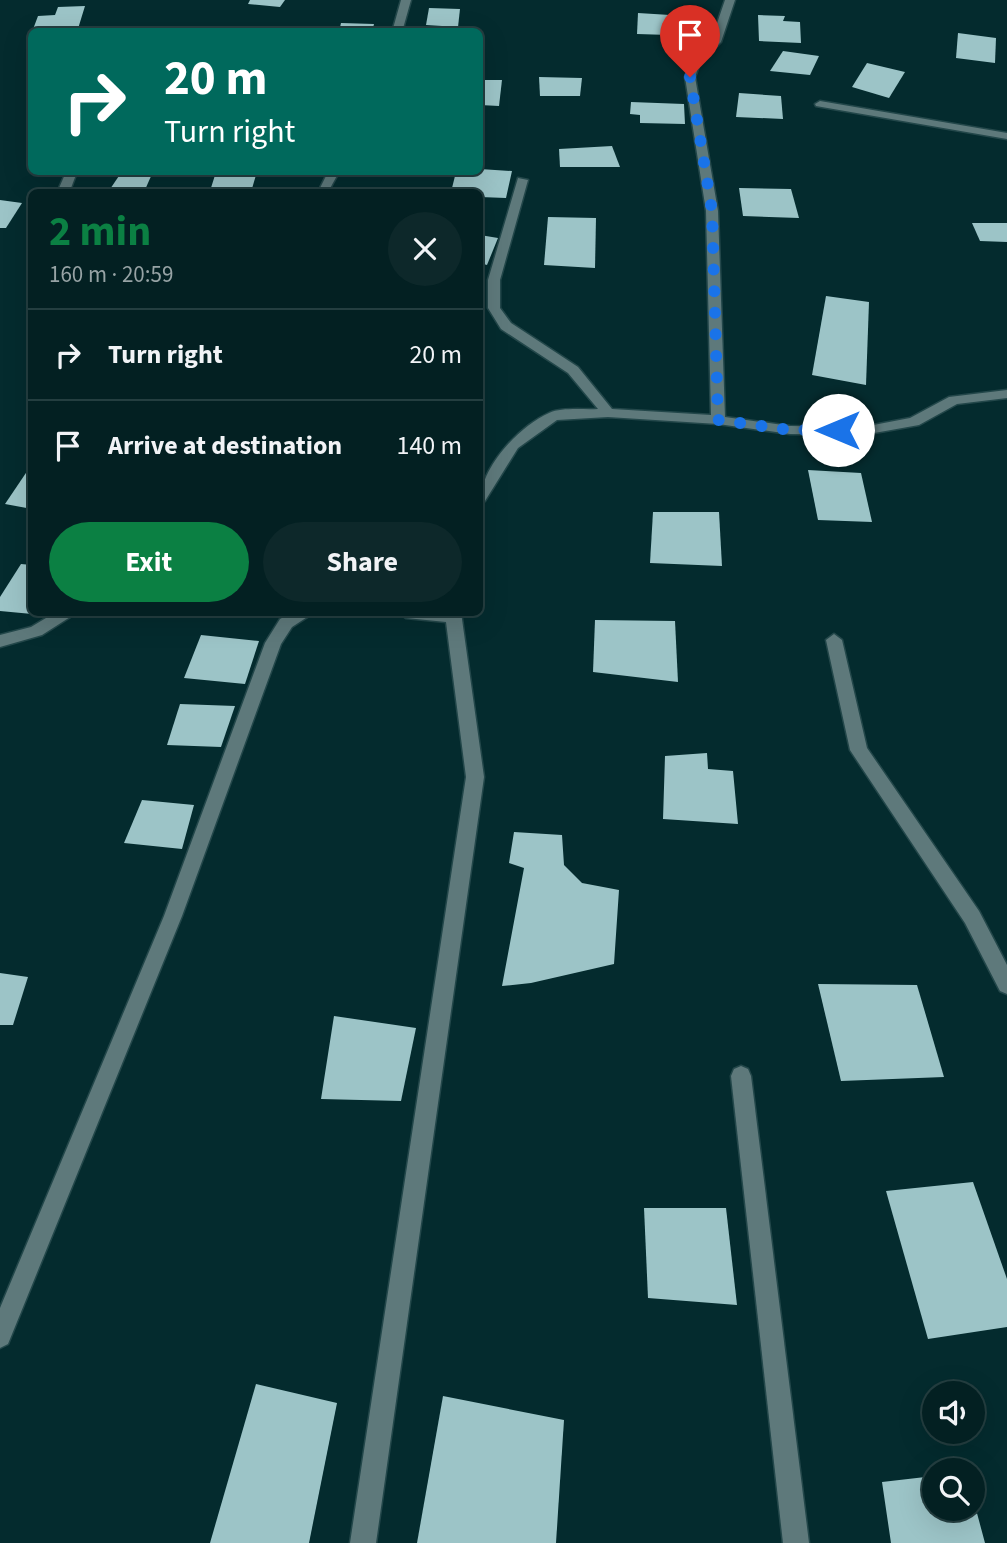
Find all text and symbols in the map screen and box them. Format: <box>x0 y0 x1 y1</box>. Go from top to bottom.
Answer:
pin <box>660 5 720 77</box>
icon: arrive <box>671 16 709 54</box>
text: 20 m <box>164 44 268 114</box>
icon: right <box>49 56 140 147</box>
text: Turn right <box>164 109 295 155</box>
text: 2 min <box>49 202 151 262</box>
button: close <box>388 212 462 286</box>
text: 160 m · 20:59 <box>49 258 173 291</box>
icon: right <box>49 336 87 374</box>
text: Turn right <box>108 336 223 373</box>
text: 20 m <box>409 336 462 373</box>
position arrow <box>801 393 875 467</box>
icon: arrive <box>49 427 87 465</box>
text: Arrive at destination <box>108 427 342 464</box>
text: 140 m <box>396 427 462 464</box>
button: Exit <box>49 522 249 602</box>
button: Share <box>263 522 462 602</box>
map controls <box>922 1381 985 1521</box>
button: sound <box>922 1381 985 1444</box>
button: search <box>922 1458 985 1521</box>

